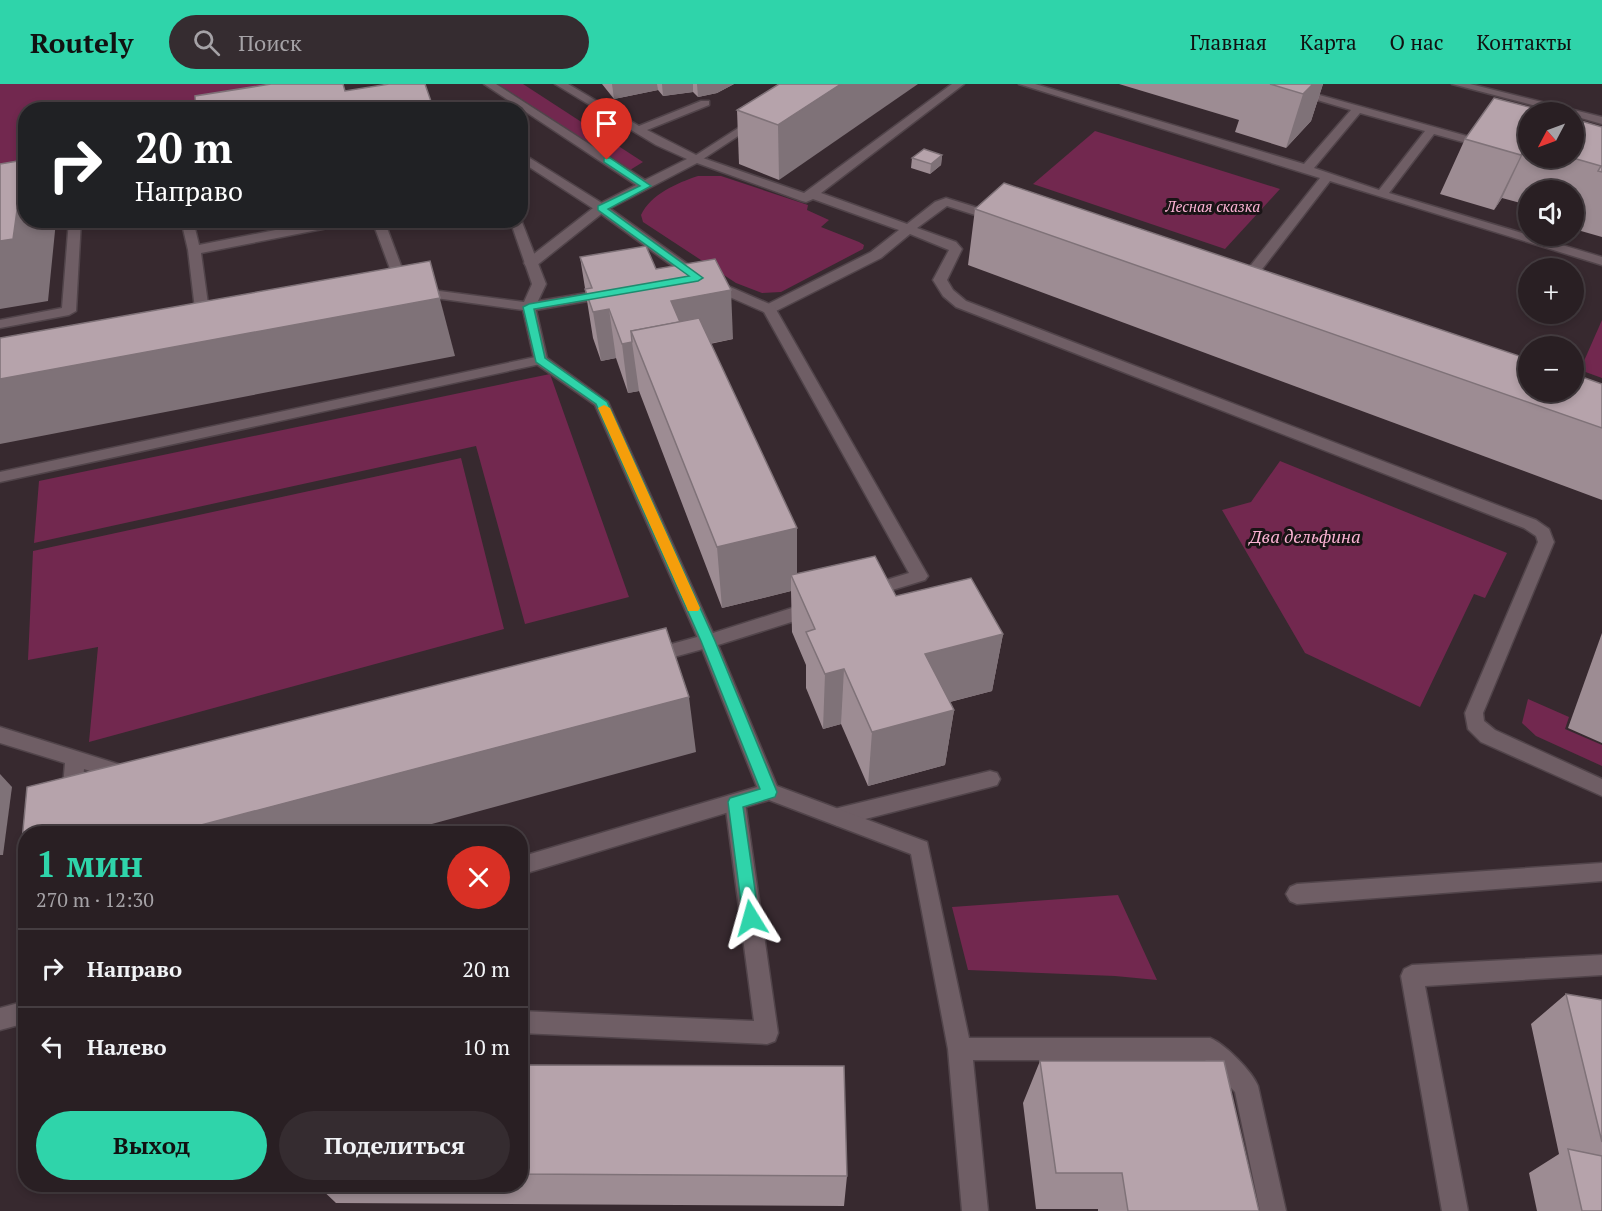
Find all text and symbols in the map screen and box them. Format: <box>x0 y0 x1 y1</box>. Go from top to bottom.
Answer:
search box <box>169 15 589 69</box>
text: Routely <box>30 24 133 61</box>
icon: search <box>190 26 223 59</box>
text: Поиск <box>238 28 302 57</box>
text: Главная <box>1190 28 1267 56</box>
text: Карта <box>1300 28 1357 56</box>
text: О нас <box>1390 28 1443 56</box>
text: Контакты <box>1476 28 1572 56</box>
pin <box>581 98 632 160</box>
north arrow <box>1518 102 1584 168</box>
map controls <box>1518 102 1584 402</box>
icon: arrive <box>590 107 623 140</box>
text: 20 m <box>135 119 233 175</box>
icon: right <box>36 126 114 204</box>
text: Направо <box>135 173 243 209</box>
button: sound <box>1518 180 1584 246</box>
park label: Лесная сказка <box>1165 196 1260 216</box>
button: + <box>1518 258 1584 324</box>
button: − <box>1518 336 1584 402</box>
park label: Два дельфина <box>1247 524 1361 548</box>
text: 1 мин <box>36 840 143 887</box>
button: close <box>447 846 510 909</box>
text: 270 m · 12:30 <box>36 886 154 913</box>
position arrow <box>719 886 783 950</box>
icon: right <box>36 952 69 985</box>
text: Направо <box>87 954 182 983</box>
text: 20 m <box>462 954 510 983</box>
icon: left <box>36 1030 69 1063</box>
text: Налево <box>87 1032 167 1061</box>
text: 10 m <box>462 1032 510 1061</box>
button: Выход <box>36 1111 267 1180</box>
button: Поделиться <box>279 1111 510 1180</box>

